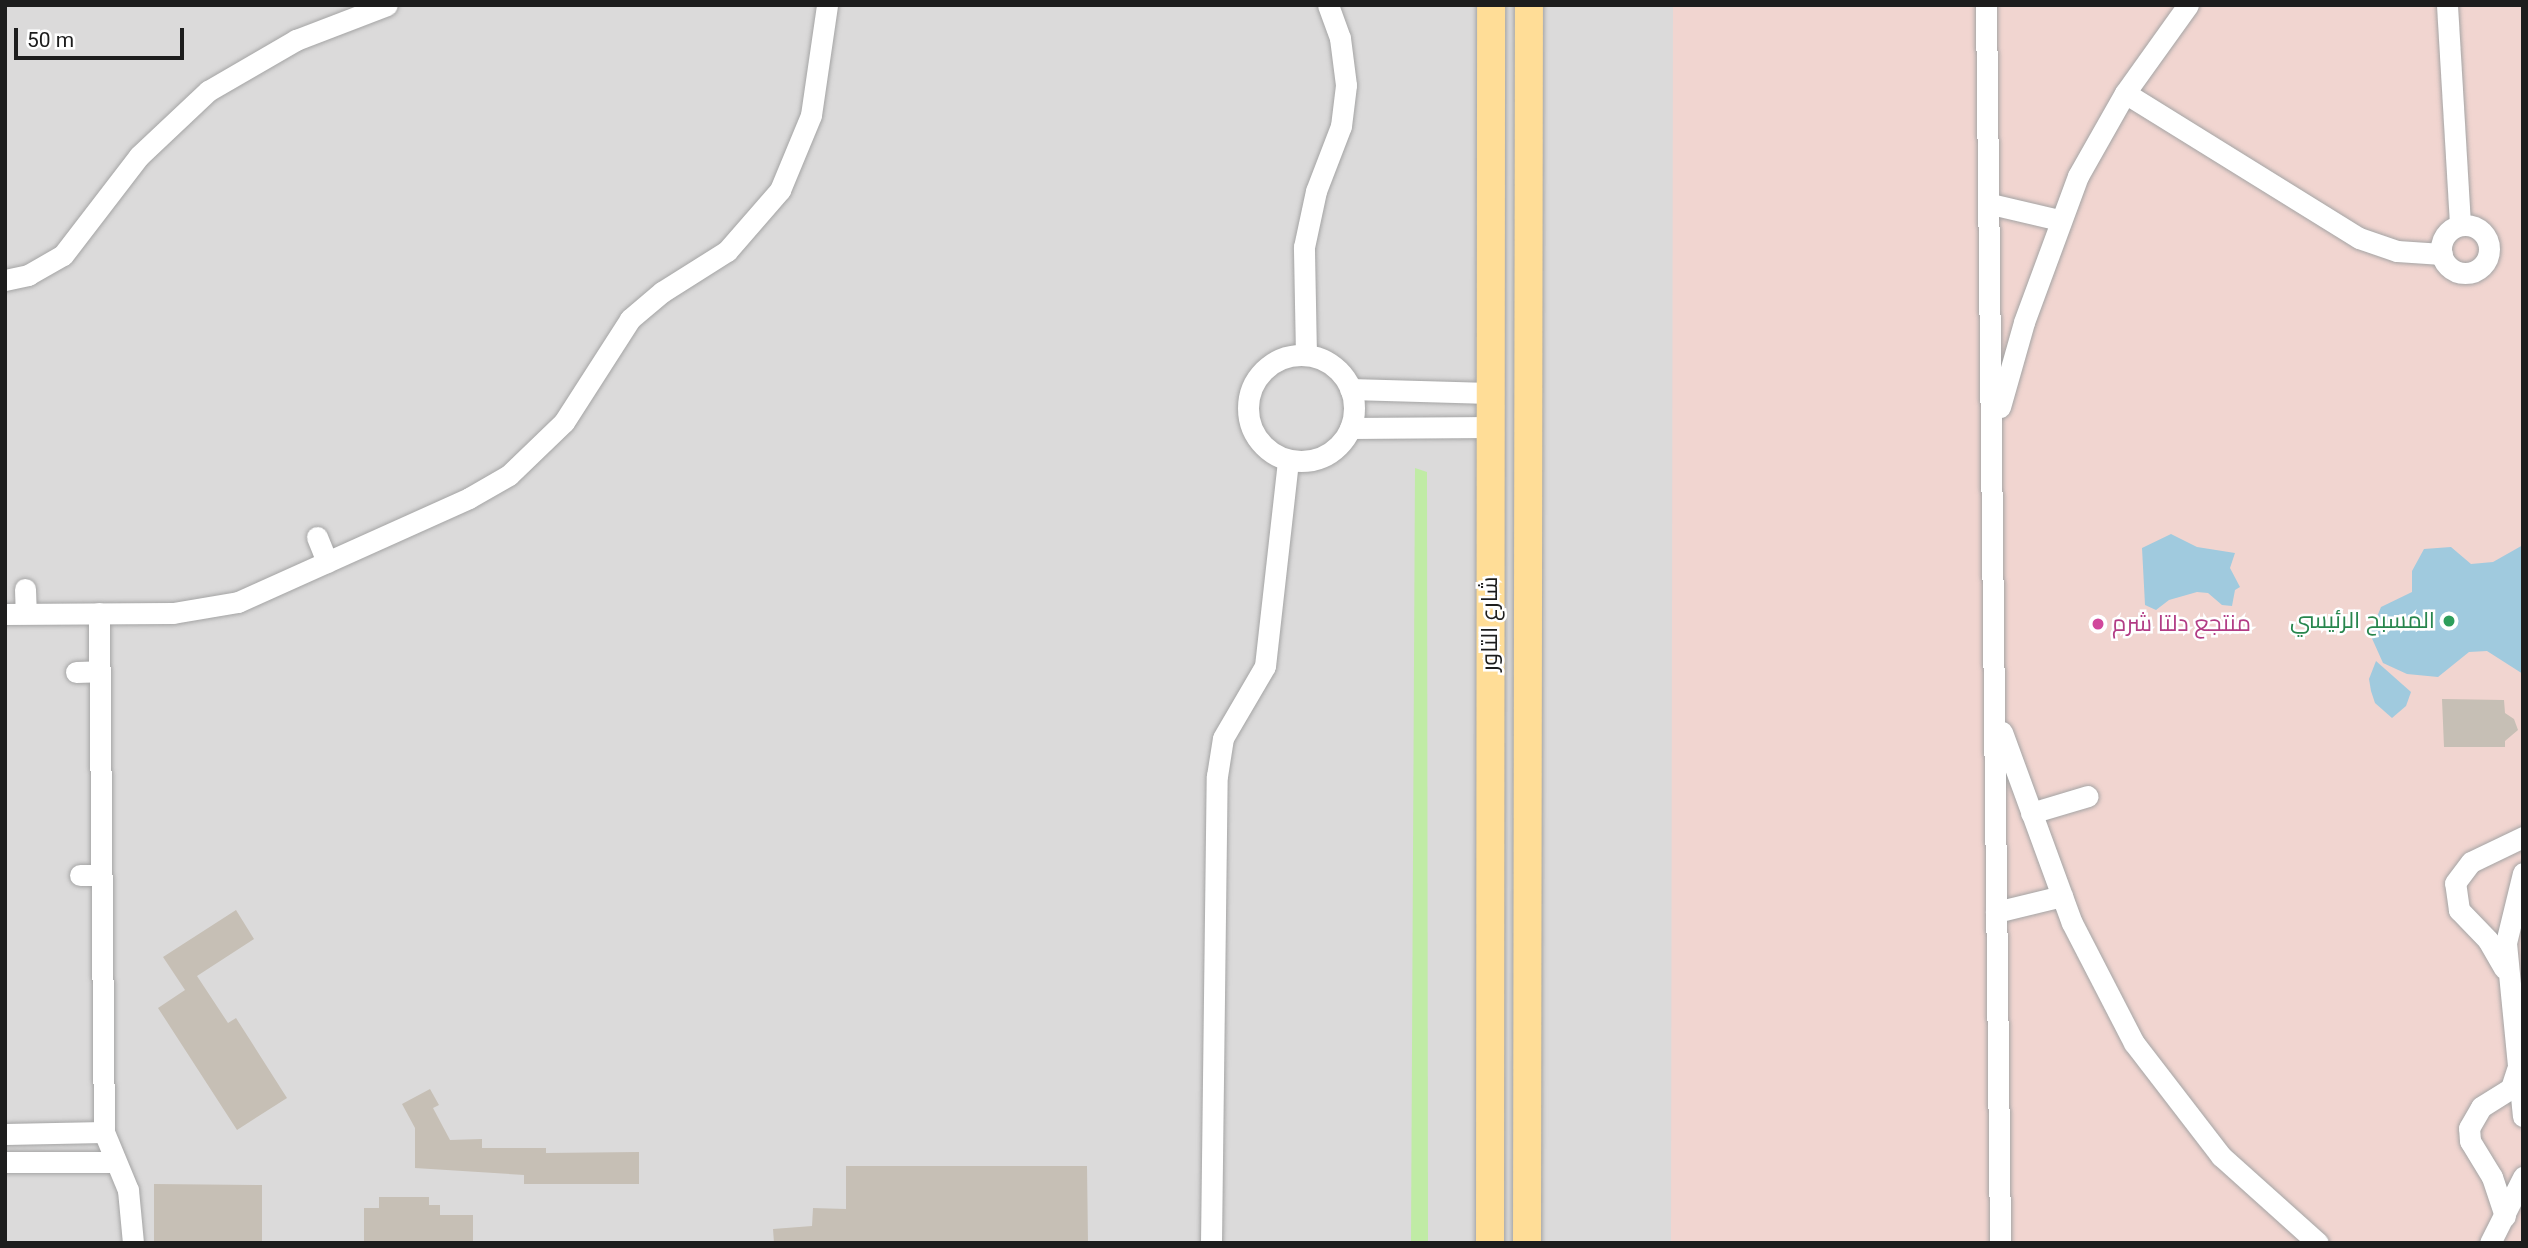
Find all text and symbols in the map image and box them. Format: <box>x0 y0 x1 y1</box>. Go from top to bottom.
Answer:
scale bar <box>18 14 187 58</box>
text: 50 m <box>27 28 74 52</box>
street label: شارع التاور <box>1476 577 1504 671</box>
place label: المسبح الرئيسي <box>2290 607 2435 635</box>
place label: منتجع دلتا شرم <box>2112 610 2251 638</box>
marker: المسبح الرئيسي <box>2441 613 2457 629</box>
marker: منتجع دلتا شرم <box>2090 616 2106 632</box>

